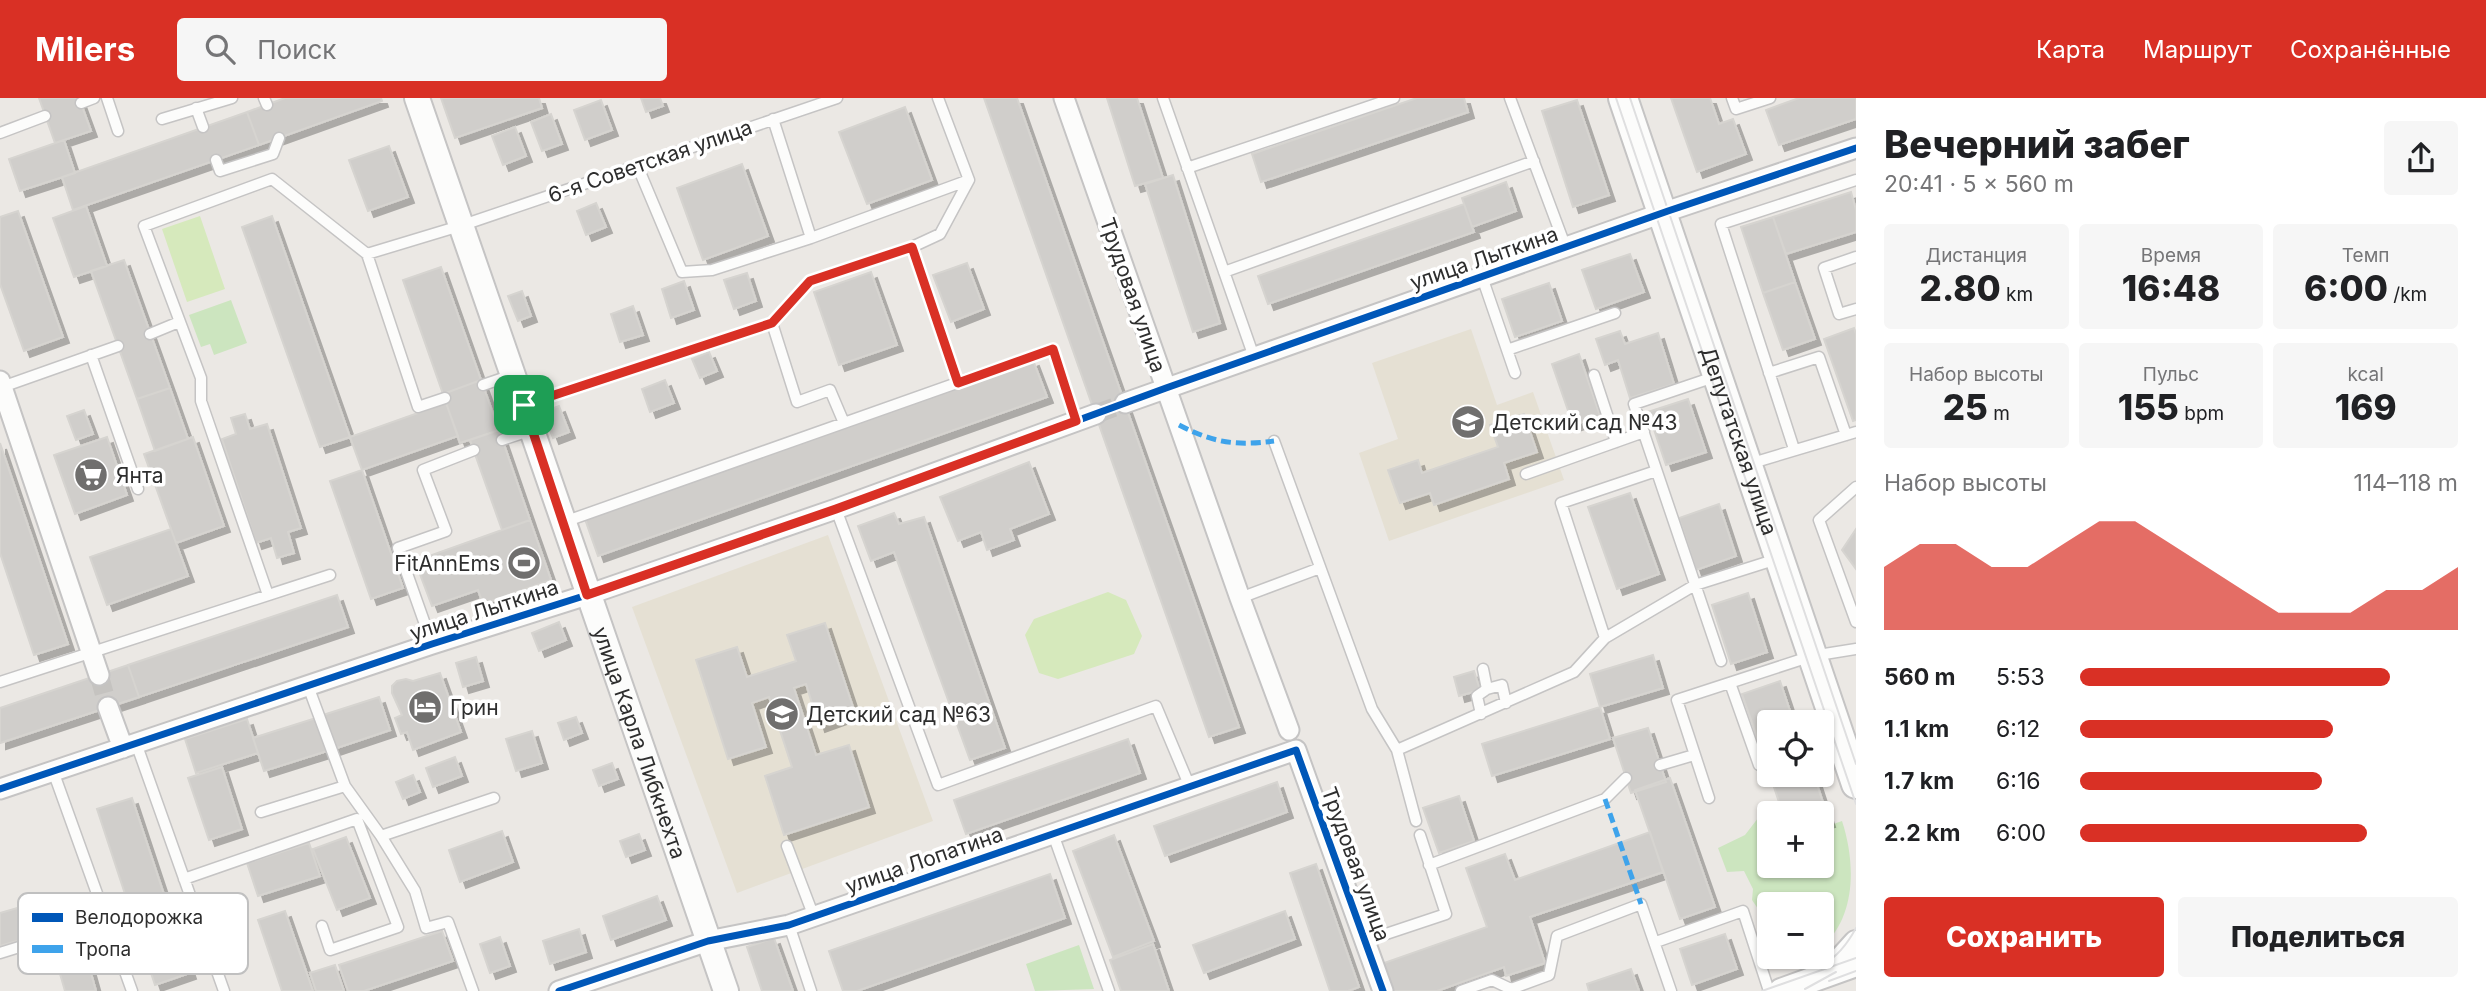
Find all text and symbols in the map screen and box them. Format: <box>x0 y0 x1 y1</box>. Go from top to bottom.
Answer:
search box <box>177 18 667 81</box>
text: Milers <box>35 29 135 69</box>
icon: search <box>201 30 239 68</box>
text: Поиск <box>257 34 336 65</box>
text: Карта <box>2036 35 2105 64</box>
text: Маршрут <box>2143 35 2252 64</box>
text: Сохранённые <box>2290 35 2451 64</box>
street label: 6-я Советская улица <box>545 114 755 208</box>
text: Вечерний забег <box>1884 121 2190 167</box>
button: share <box>2384 121 2458 195</box>
text: 20:41 · 5 × 560 m <box>1884 170 2074 198</box>
street label: Трудовая улица <box>1095 214 1171 376</box>
street label: улица Лыткина <box>1407 221 1561 295</box>
text: Дистанция <box>1926 244 2027 267</box>
text: Время <box>2141 244 2201 267</box>
text: Темп <box>2342 244 2390 267</box>
text: 2.80 <box>1920 267 2001 309</box>
text: 16:48 <box>2122 267 2220 309</box>
text: 6:00 <box>2304 267 2388 309</box>
text: km <box>2001 283 2033 306</box>
text: /km <box>2388 283 2427 306</box>
street label: Депутатская улица <box>1696 343 1783 538</box>
text: Набор высоты <box>1909 363 2044 386</box>
text: Пульс <box>2143 363 2199 386</box>
text: kcal <box>2348 363 2384 386</box>
pin <box>494 375 554 435</box>
icon: arrive <box>505 386 543 424</box>
text: 25 <box>1943 386 1988 428</box>
text: 155 <box>2118 386 2179 428</box>
text: 169 <box>2335 386 2397 428</box>
text: m <box>1988 402 2010 425</box>
text: bpm <box>2179 402 2224 425</box>
school or university icon: Детский сад №43 <box>1449 403 1487 441</box>
place label: Детский сад №43 <box>1492 410 1678 435</box>
supermarket icon: Янта <box>72 456 110 494</box>
place label: Янта <box>116 463 164 488</box>
text: Набор высоты <box>1884 469 2047 497</box>
text: 114–118 m <box>2353 469 2458 497</box>
sports icon: FitAnnEms <box>505 544 543 582</box>
place label: FitAnnEms <box>394 551 500 576</box>
street label: улица Лыткина <box>406 574 562 646</box>
street label: улица Карла Либкнехта <box>588 623 692 862</box>
text: 560 m <box>1884 663 1956 691</box>
text: 5:53 <box>1996 663 2045 691</box>
hotel icon: Грин <box>406 688 444 726</box>
place label: Грин <box>450 695 499 720</box>
school or university icon: Детский сад №63 <box>763 695 801 733</box>
place label: Детский сад №63 <box>806 702 991 727</box>
map controls <box>1757 710 1834 969</box>
button: locate <box>1757 710 1834 787</box>
text: 1.1 km <box>1884 715 1949 743</box>
text: 6:12 <box>1996 715 2040 743</box>
text: 1.7 km <box>1884 767 1954 795</box>
text: 6:16 <box>1996 767 2041 795</box>
street label: Трудовая улица <box>1316 783 1396 945</box>
button: + <box>1757 801 1834 878</box>
text: 2.2 km <box>1884 819 1960 847</box>
text: 6:00 <box>1996 819 2046 847</box>
street label: улица Лопатина <box>842 821 1006 899</box>
button: − <box>1757 892 1834 969</box>
legend <box>18 893 248 974</box>
button: Сохранить <box>1884 897 2164 977</box>
button: Поделиться <box>2178 897 2458 977</box>
text: Велодорожка <box>75 906 203 929</box>
text: Тропа <box>75 938 131 961</box>

